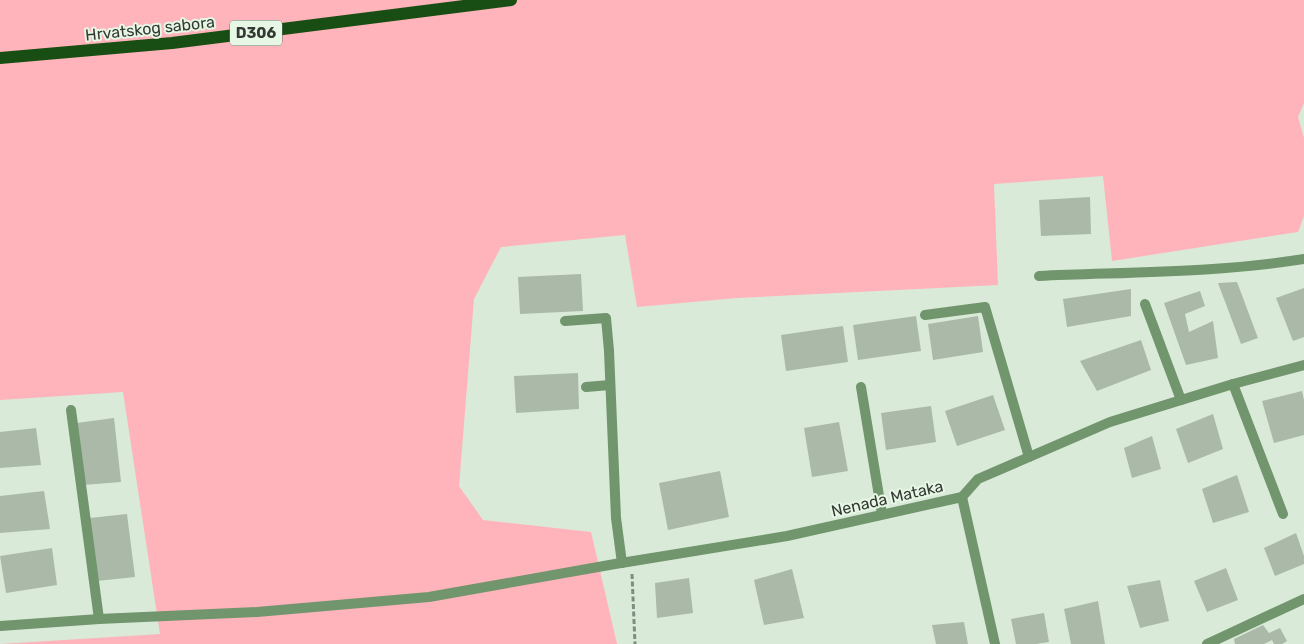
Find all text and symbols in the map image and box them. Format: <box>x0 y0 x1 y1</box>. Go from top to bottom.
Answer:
street label: Hrvatskog sabora <box>84 12 216 45</box>
road number: D306 <box>230 20 282 46</box>
street label: Nenada Mataka <box>829 476 945 521</box>

